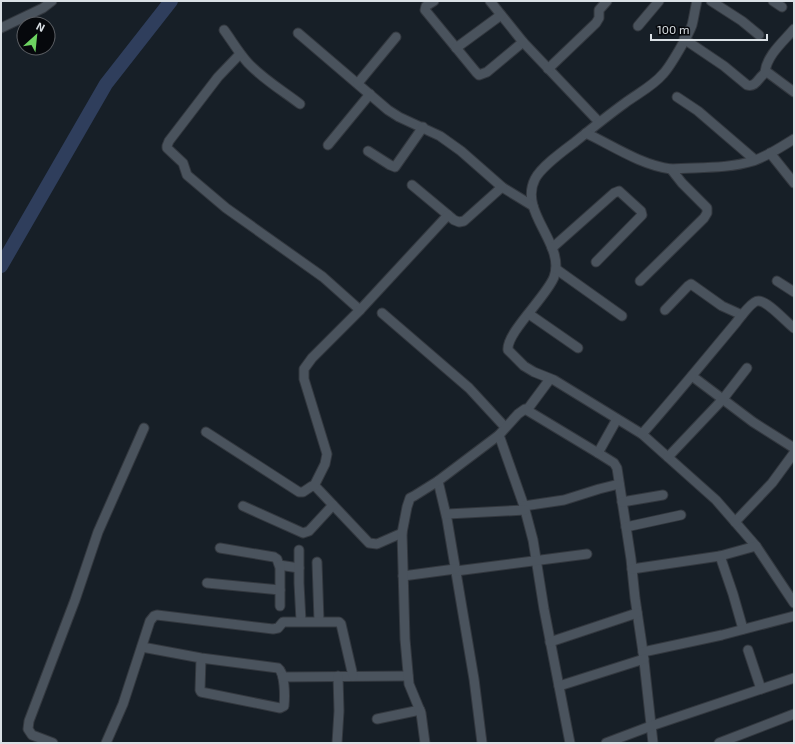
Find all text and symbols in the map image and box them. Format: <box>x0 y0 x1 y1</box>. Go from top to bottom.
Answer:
north arrow <box>16 16 56 56</box>
scale bar <box>651 16 767 42</box>
text: N <box>34 19 47 34</box>
text: 100 m <box>657 22 689 36</box>

